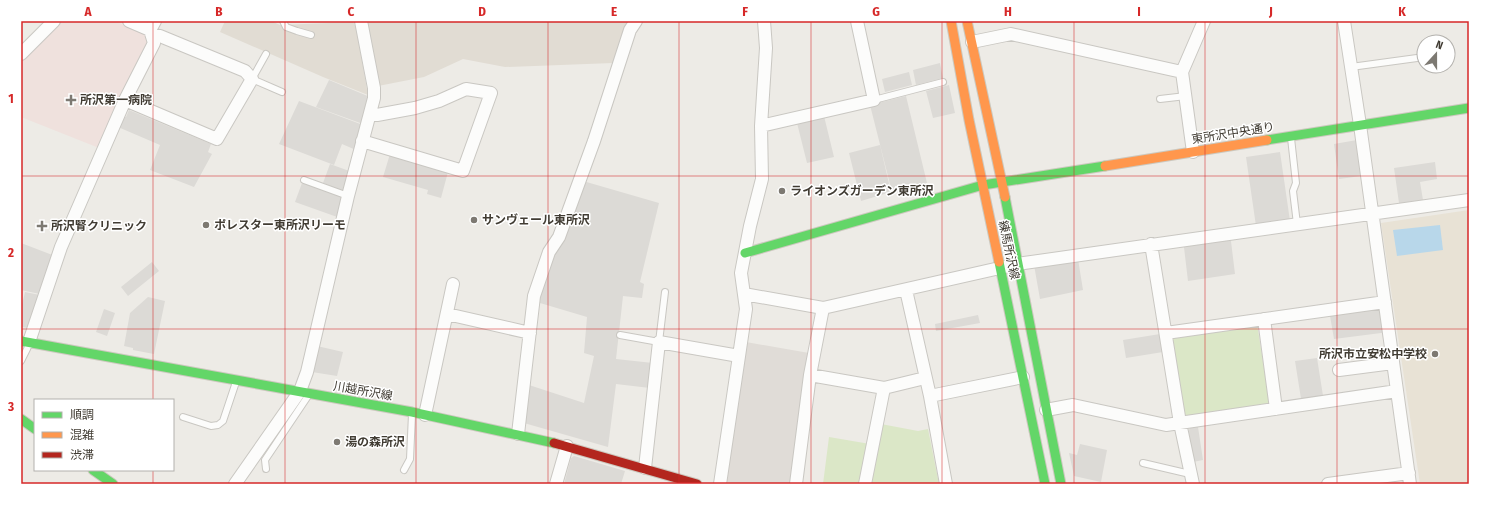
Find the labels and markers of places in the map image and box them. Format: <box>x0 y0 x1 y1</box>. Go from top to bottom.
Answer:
place label: 所沢第一病院 <box>80 93 152 107</box>
marker: 所沢第一病院 <box>65 94 77 106</box>
place label: ライオンズガーデン東所沢 <box>790 184 934 198</box>
marker: ライオンズガーデン東所沢 <box>777 186 787 196</box>
place label: サンヴェール東所沢 <box>482 213 590 227</box>
marker: サンヴェール東所沢 <box>469 215 479 225</box>
place label: ポレスター東所沢リーモ <box>214 218 346 232</box>
place label: 所沢腎クリニック <box>51 219 147 233</box>
marker: 所沢腎クリニック <box>36 220 48 232</box>
marker: ポレスター東所沢リーモ <box>201 220 211 230</box>
place label: 所沢市立安松中学校 <box>1319 347 1427 361</box>
marker: 所沢市立安松中学校 <box>1430 349 1440 359</box>
place label: 湯の森所沢 <box>345 435 405 449</box>
marker: 湯の森所沢 <box>332 437 342 447</box>

